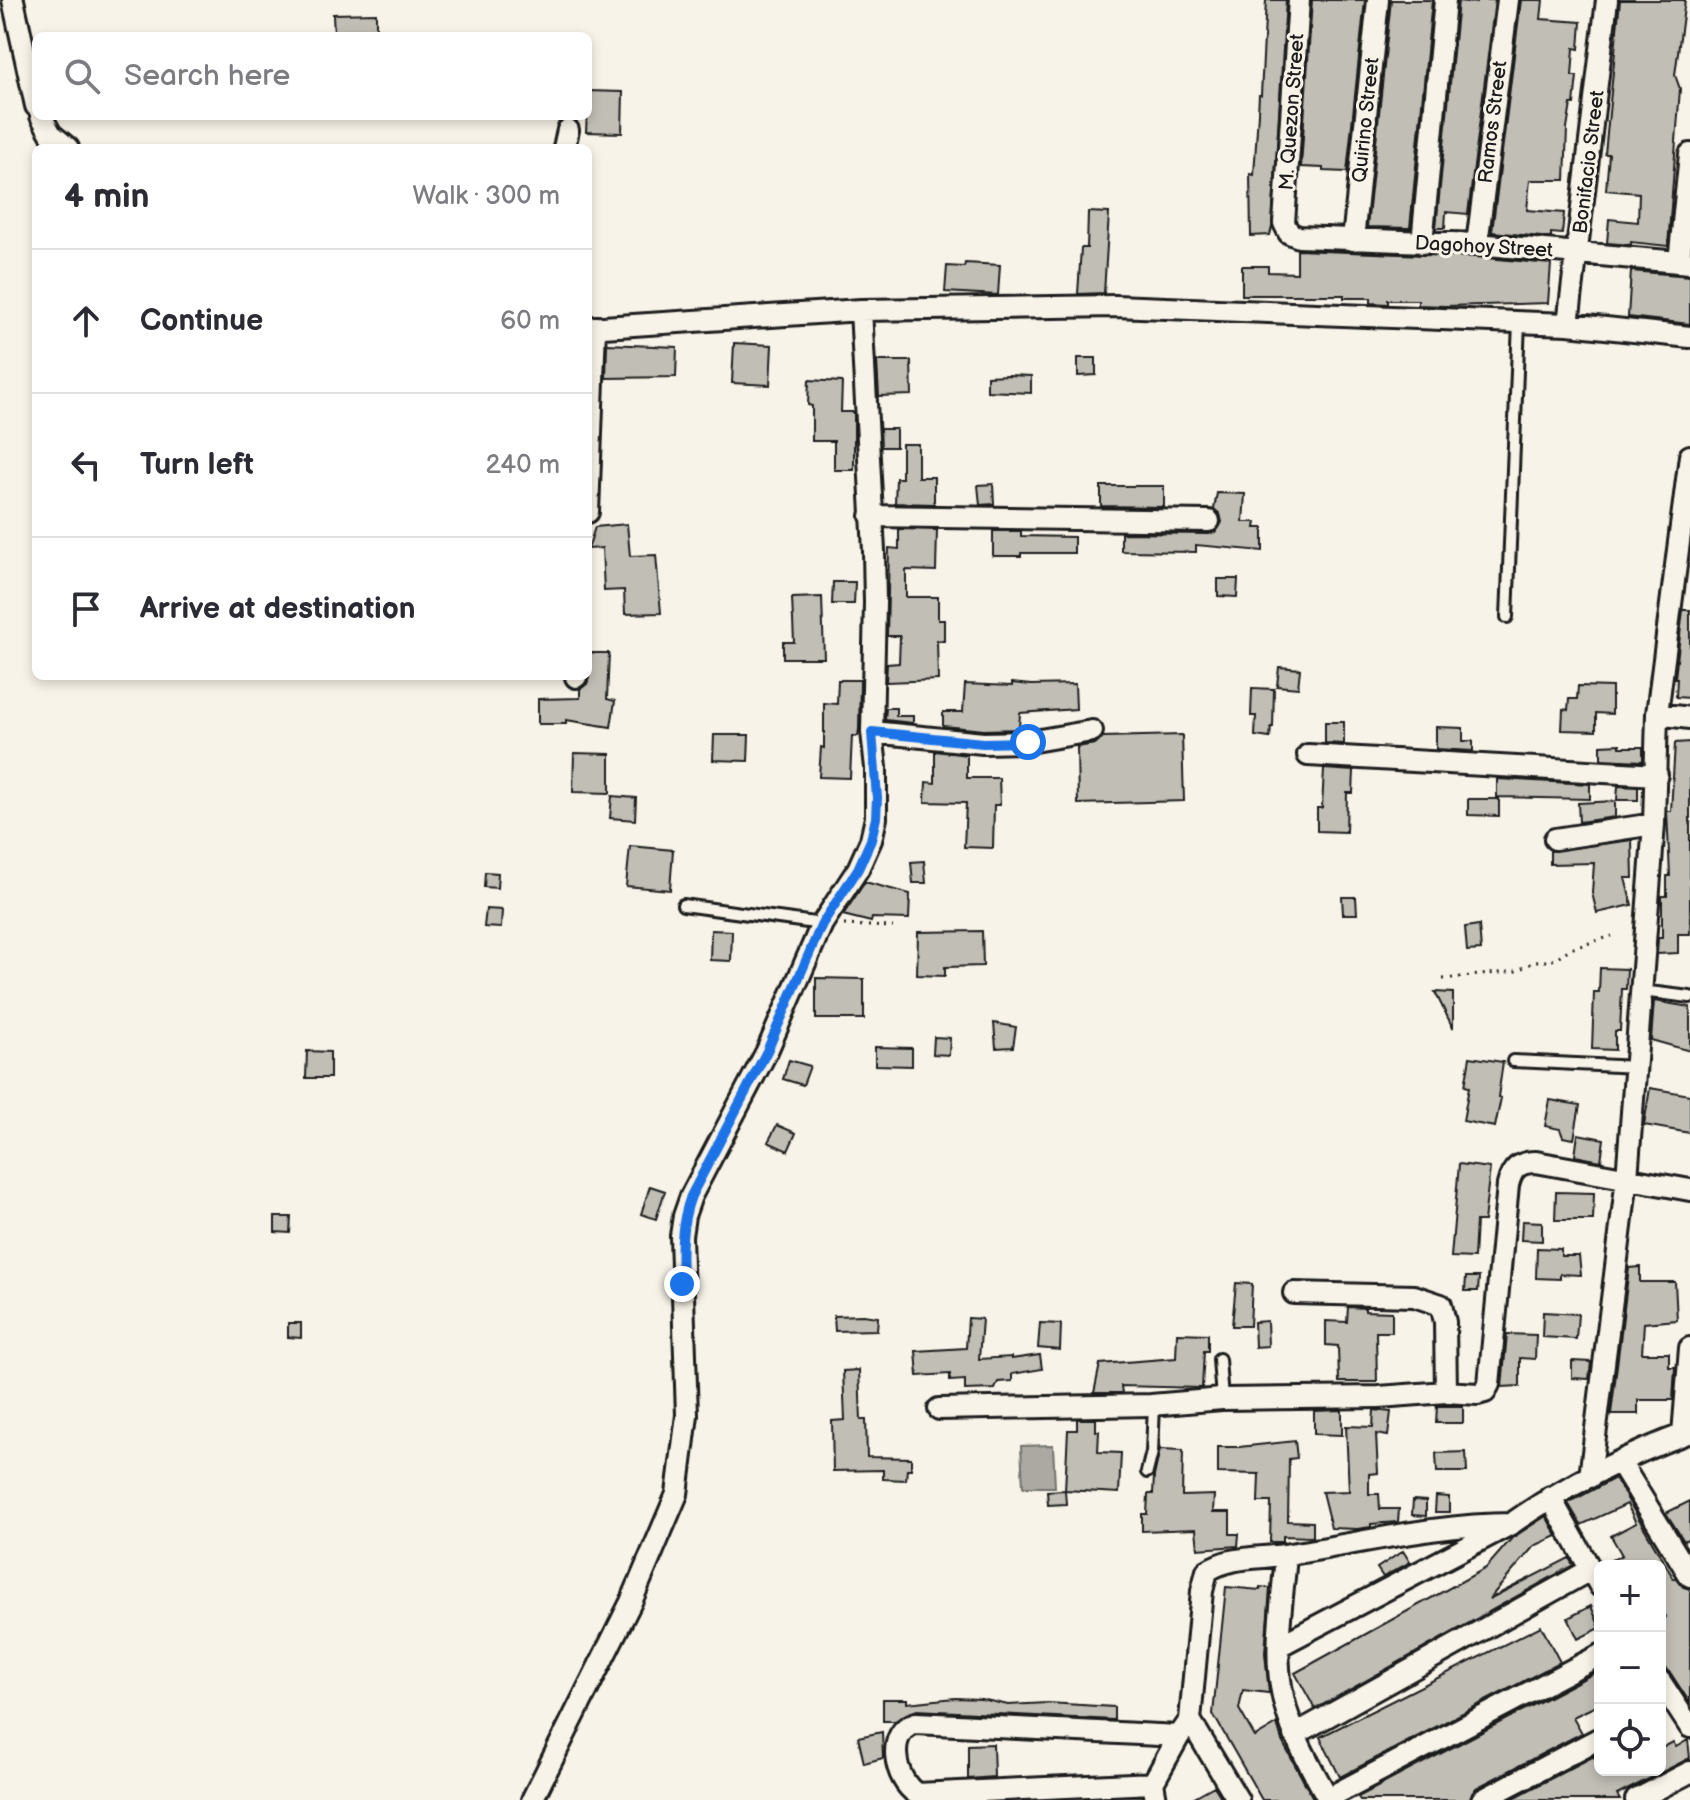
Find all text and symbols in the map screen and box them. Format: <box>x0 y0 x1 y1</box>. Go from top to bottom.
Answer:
search box <box>32 32 592 120</box>
street label: M. Quezon Street <box>1275 33 1309 191</box>
icon: search <box>60 54 104 98</box>
street label: Quirino Street <box>1347 56 1385 184</box>
text: Search here <box>124 58 290 94</box>
street label: Ramos Street <box>1474 59 1512 185</box>
street label: Bonifacio Street <box>1568 89 1610 235</box>
text: 4 min <box>64 176 150 217</box>
text: Walk · 300 m <box>412 181 560 212</box>
street label: Dagohoy Street <box>1414 231 1554 263</box>
icon: ahead <box>64 299 108 343</box>
text: Continue <box>140 303 263 339</box>
text: 60 m <box>500 306 560 337</box>
icon: left <box>64 443 108 487</box>
text: Turn left <box>140 447 254 483</box>
text: 240 m <box>485 450 560 481</box>
icon: arrive <box>64 587 108 631</box>
text: Arrive at destination <box>140 591 416 627</box>
route start <box>1010 724 1046 760</box>
route end <box>664 1266 700 1302</box>
map controls <box>1594 1560 1666 1776</box>
button: + <box>1594 1560 1666 1632</box>
button: − <box>1594 1632 1666 1704</box>
button: locate <box>1594 1704 1666 1776</box>

